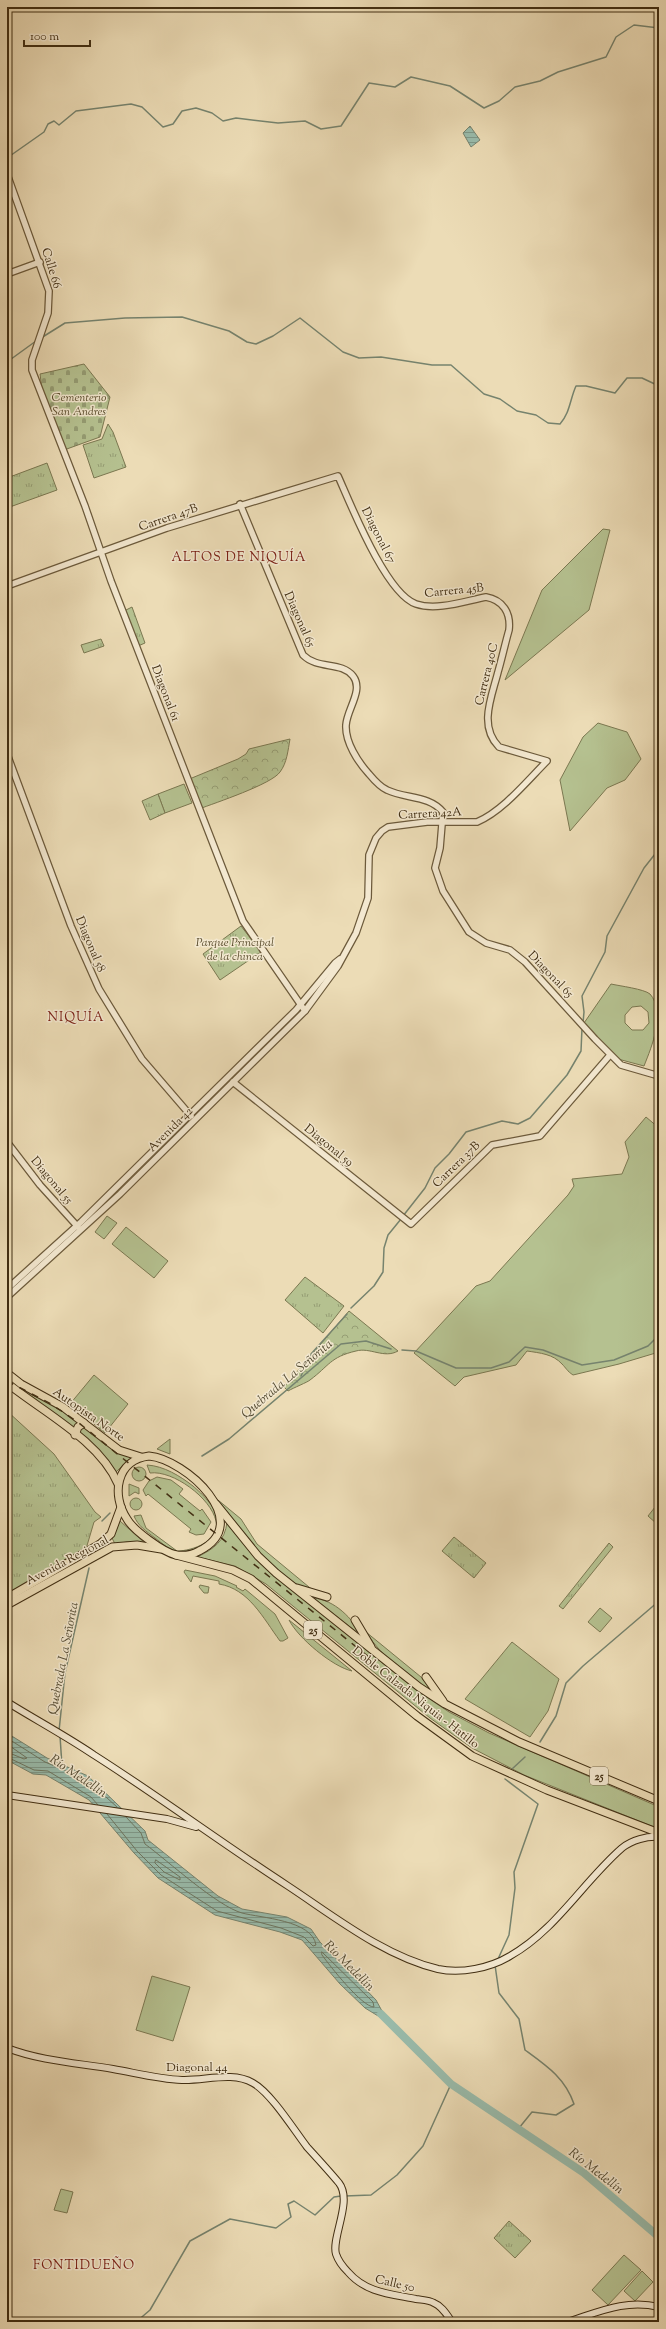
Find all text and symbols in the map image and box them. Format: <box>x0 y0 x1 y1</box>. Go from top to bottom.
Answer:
scale bar <box>24 22 90 48</box>
text: 100 m <box>30 28 59 46</box>
street label: Calle 66 <box>36 246 66 291</box>
park label: Cementerio San Andres <box>52 389 106 421</box>
street label: Carrera 47B <box>136 499 201 536</box>
street label: Diagonal 67 <box>356 504 400 567</box>
district label: ALTOS DE NIQUÍA <box>172 548 306 567</box>
street label: Carrera 45B <box>423 579 485 603</box>
street label: Diagonal 65 <box>279 589 319 650</box>
street label: Carrera 40C <box>470 641 503 707</box>
street label: Diagonal 61 <box>146 663 184 724</box>
street label: Carrera 42A <box>398 803 462 825</box>
street label: Diagonal 58 <box>70 914 110 975</box>
park label: Parque Principal de la chinca <box>196 934 274 966</box>
street label: Diagonal 65 <box>523 947 577 1002</box>
district label: NIQUÍA <box>48 1008 104 1027</box>
street label: Avenida 42 <box>144 1103 198 1156</box>
street label: Diagonal 59 <box>300 1120 357 1171</box>
street label: Carrera 37B <box>429 1137 485 1192</box>
street label: Diagonal 55 <box>26 1153 77 1208</box>
water label: Quebrada La Señorita <box>238 1336 337 1423</box>
street label: Autopista Norte <box>49 1383 128 1446</box>
street label: Avenida Regional <box>23 1531 113 1590</box>
water label: Quebrada La Señorita <box>44 1600 84 1716</box>
road number: 25 <box>304 1621 322 1639</box>
street label: Doble Calzada Niquia - Hatillo <box>348 1642 483 1753</box>
water label: Río Medellín <box>46 1751 110 1803</box>
road number: 25 <box>590 1767 608 1785</box>
water label: Río Medellín <box>319 1937 378 1996</box>
street label: Diagonal 44 <box>166 2059 228 2077</box>
water label: Río Medellín <box>564 2144 627 2199</box>
district label: FONTIDUEÑO <box>33 2256 135 2275</box>
street label: Calle 50 <box>373 2271 416 2297</box>

